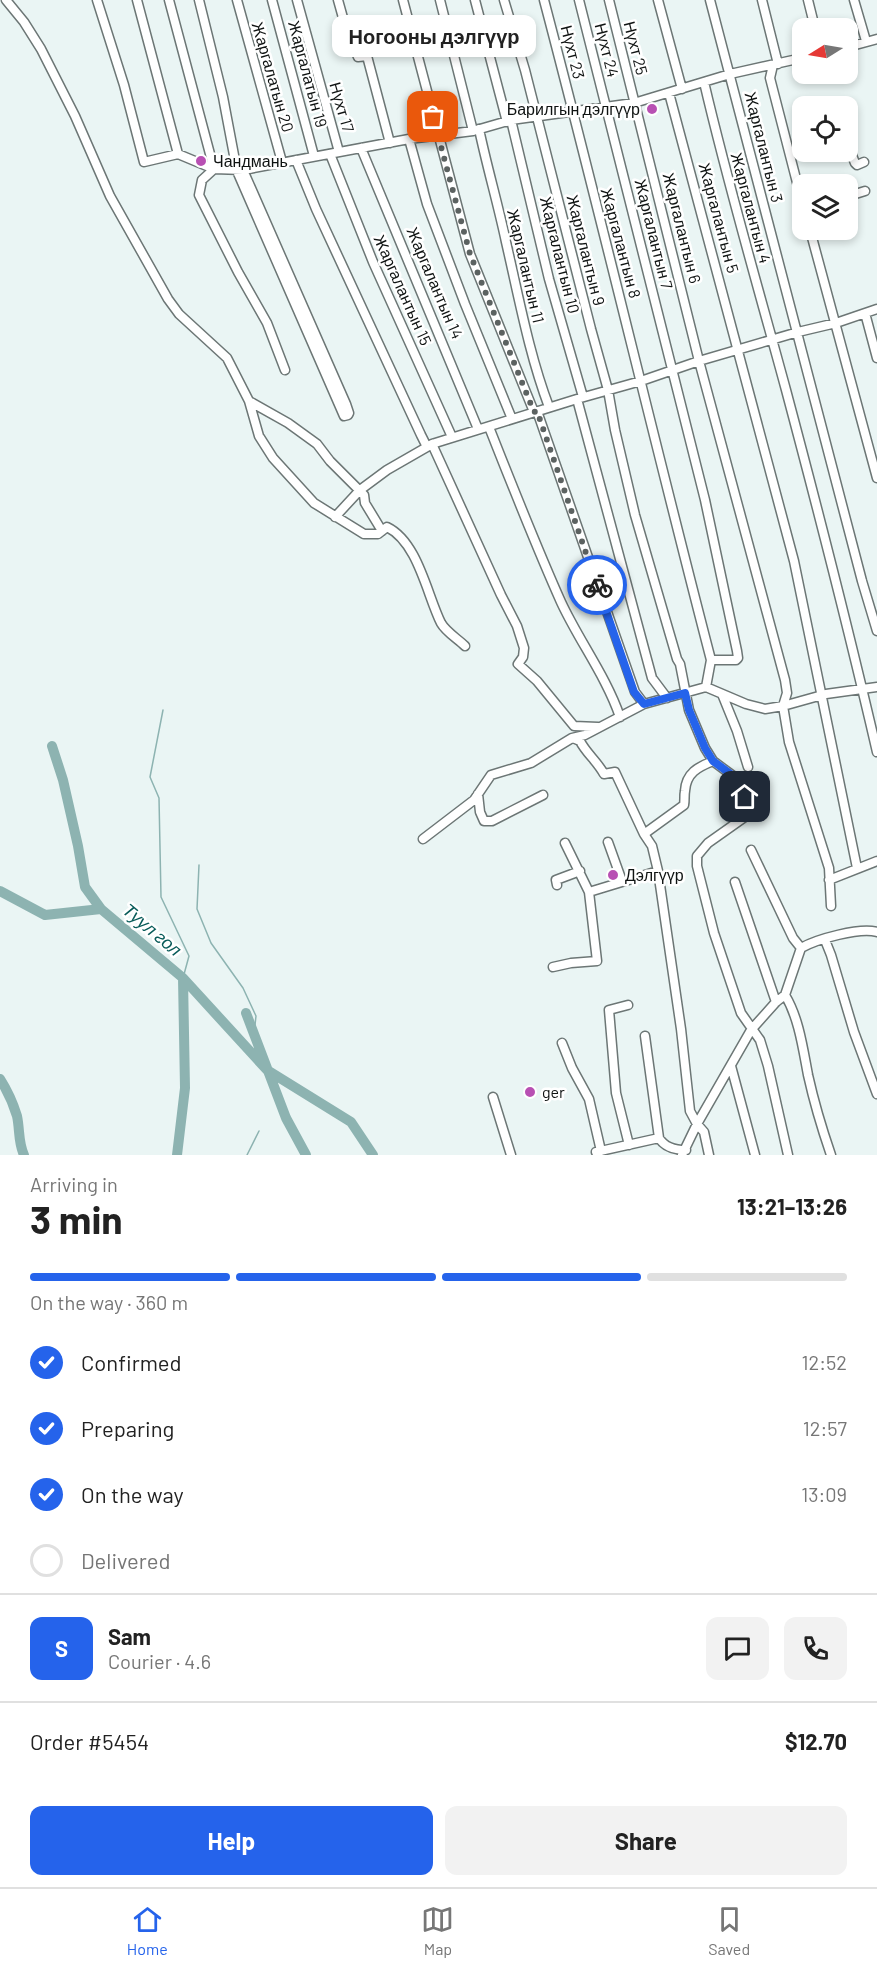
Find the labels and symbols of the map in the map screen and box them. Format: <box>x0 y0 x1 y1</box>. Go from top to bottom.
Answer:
callout: Ногооны дэлгүүр <box>331 15 535 57</box>
street label: Жаргалатын 19 <box>285 18 332 129</box>
north arrow <box>792 18 858 84</box>
street label: Нүхт 25 <box>621 19 652 77</box>
street label: Жаргалатын 20 <box>249 20 298 134</box>
street label: Нүхт 24 <box>592 21 623 79</box>
street label: Нүхт 23 <box>558 23 589 81</box>
street label: Нүхт 17 <box>326 80 359 134</box>
street label: Жаргалантын 3 <box>742 90 787 204</box>
pin <box>407 91 458 142</box>
place label: Барилгын дэлгүүр <box>507 99 640 118</box>
marker: Барилгын дэлгүүр <box>645 102 659 116</box>
street label: Жаргалантын 4 <box>728 150 775 265</box>
place label: Чандмань <box>213 151 288 170</box>
marker: Чандмань <box>194 154 208 168</box>
street label: Жаргалантын 5 <box>696 161 743 275</box>
street label: Жаргалантын 6 <box>660 171 705 285</box>
street label: Жаргалантын 7 <box>632 177 677 291</box>
street label: Жаргалантын 8 <box>598 186 645 300</box>
street label: Жаргалантын 9 <box>564 193 609 307</box>
street label: Жаргалантын 10 <box>537 194 584 315</box>
street label: Жаргалантын 11 <box>504 207 549 325</box>
street label: Жаргалантын 14 <box>403 224 468 342</box>
street label: Жаргалантын 15 <box>371 232 436 348</box>
courier <box>567 555 627 615</box>
pin <box>719 771 770 822</box>
place label: Дэлгүүр <box>625 865 684 884</box>
marker: Дэлгүүр <box>606 868 620 882</box>
water label: Туул гол <box>119 898 187 960</box>
place label: ger <box>542 1082 565 1101</box>
marker: ger <box>523 1085 537 1099</box>

